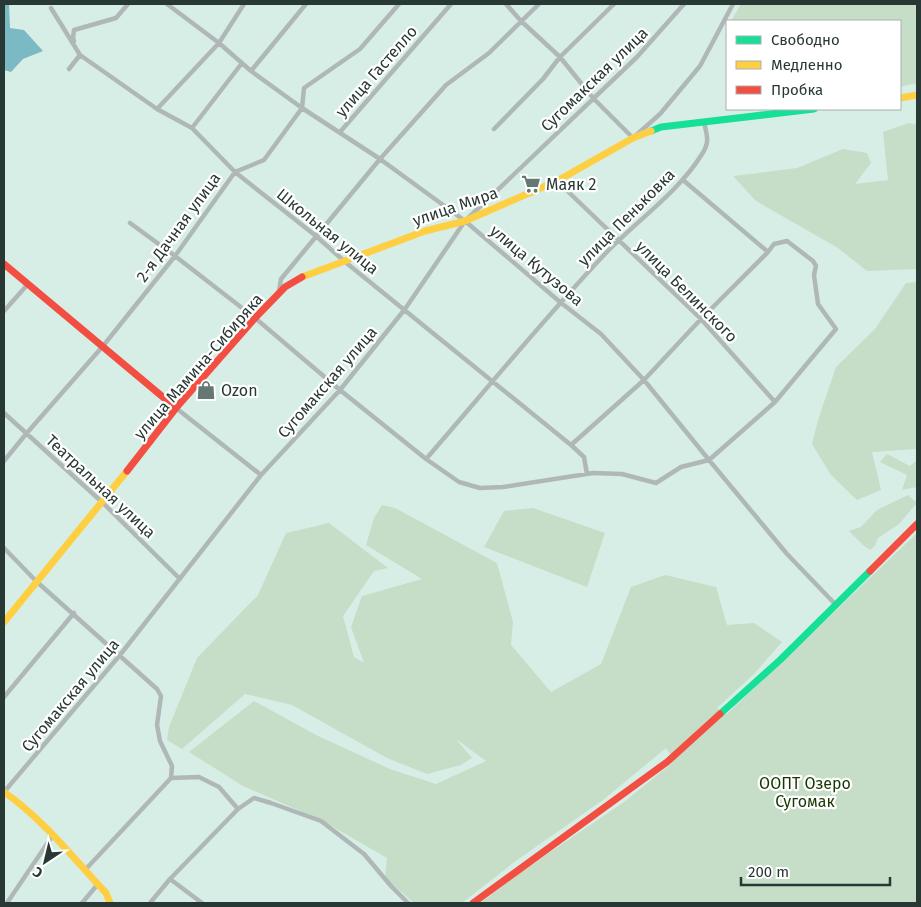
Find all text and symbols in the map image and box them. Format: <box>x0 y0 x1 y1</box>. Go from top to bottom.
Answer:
legend <box>726 20 901 110</box>
street label: улица Гастелло <box>332 22 421 121</box>
street label: Сугомакская улица <box>537 23 652 135</box>
text: Свободно <box>771 31 840 49</box>
text: Медленно <box>771 56 843 74</box>
text: Пробка <box>771 81 823 99</box>
street label: улица Пеньковка <box>574 165 679 270</box>
street label: 2-я Дачная улица <box>132 169 224 286</box>
supermarket icon: Маяк 2 <box>520 173 542 195</box>
place label: Маяк 2 <box>546 175 597 194</box>
street label: улица Мира <box>410 183 500 230</box>
street label: Школьная улица <box>273 185 382 278</box>
street label: улица Кутузова <box>486 221 587 310</box>
street label: улица Белинского <box>632 237 741 346</box>
street label: улица Мамина-Сибиряка <box>130 290 267 443</box>
street label: Сугомакская улица <box>274 323 381 442</box>
shop icon: Ozon <box>195 379 217 401</box>
place label: Ozon <box>221 381 258 400</box>
street label: Театральная улица <box>42 431 159 542</box>
street label: Сугомакская улица <box>18 635 123 756</box>
park label: ООПТ Озеро Сугомак <box>759 774 851 811</box>
north arrow <box>20 837 70 887</box>
scale bar <box>741 854 890 886</box>
text: С <box>30 863 46 882</box>
text: 200 m <box>748 863 789 881</box>

